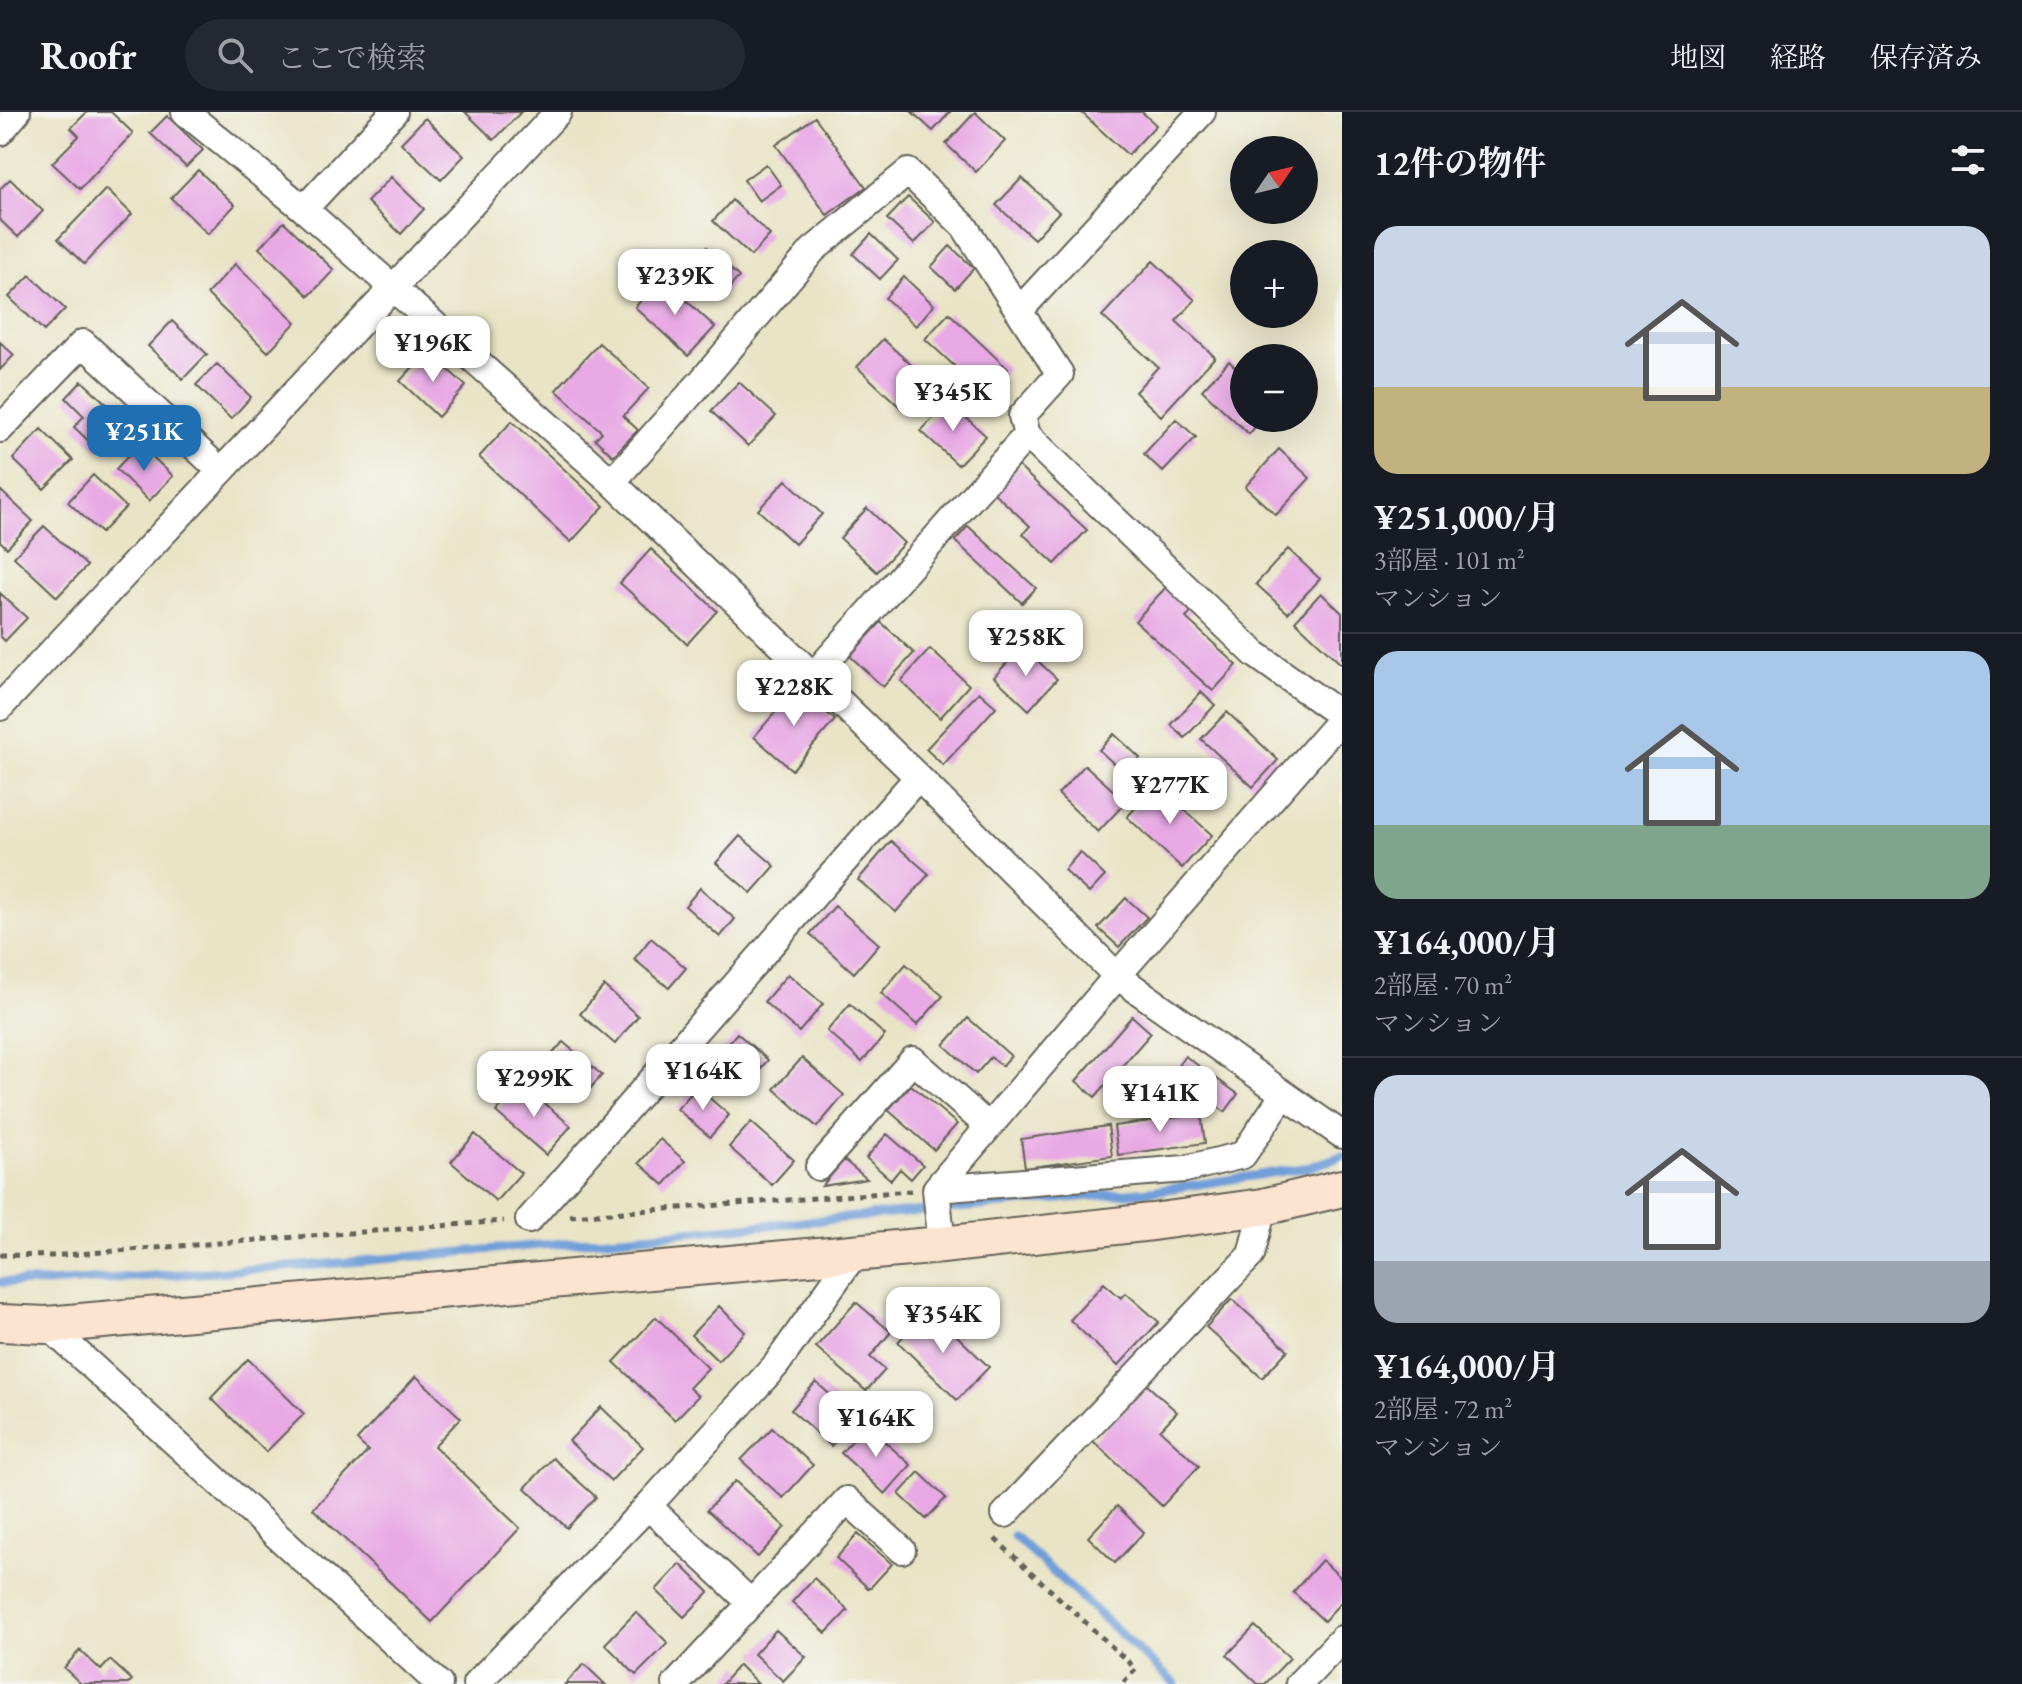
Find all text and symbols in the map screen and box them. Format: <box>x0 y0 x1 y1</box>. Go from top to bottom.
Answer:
search box <box>185 19 745 91</box>
text: Roofr <box>40 31 137 80</box>
icon: search <box>213 33 257 77</box>
text: ここで検索 <box>277 38 427 77</box>
text: 地図 <box>1670 39 1726 75</box>
text: 経路 <box>1770 39 1826 75</box>
text: 保存済み <box>1870 39 1982 75</box>
north arrow <box>1230 136 1318 224</box>
map controls <box>1230 136 1318 432</box>
icon: filters <box>1946 138 1990 182</box>
text: 12件の物件 <box>1374 141 1546 185</box>
button: + <box>1230 240 1318 328</box>
pin: ¥239K <box>619 249 731 317</box>
text: ¥239K <box>636 258 714 292</box>
icon: home <box>1610 278 1754 422</box>
pin: ¥196K <box>377 316 489 384</box>
text: ¥196K <box>394 325 472 359</box>
button: − <box>1230 344 1318 432</box>
pin: ¥345K <box>897 365 1009 433</box>
text: ¥345K <box>914 374 992 408</box>
pin: ¥251K <box>88 405 200 473</box>
text: ¥251K <box>105 414 183 448</box>
text: ¥251,000/月 <box>1374 495 1560 539</box>
text: 3部屋 · 101 m² <box>1374 543 1525 577</box>
text: マンション <box>1374 581 1503 615</box>
pin: ¥258K <box>970 610 1082 678</box>
text: ¥258K <box>987 619 1065 653</box>
pin: ¥228K <box>738 660 850 728</box>
text: ¥228K <box>755 669 833 703</box>
icon: home <box>1610 703 1754 847</box>
pin: ¥277K <box>1114 758 1226 826</box>
text: ¥277K <box>1131 767 1209 801</box>
text: ¥164,000/月 <box>1374 920 1560 964</box>
text: 2部屋 · 70 m² <box>1374 968 1512 1002</box>
text: マンション <box>1374 1006 1503 1040</box>
pin: ¥164K <box>647 1044 759 1112</box>
pin: ¥299K <box>478 1051 590 1119</box>
text: ¥164K <box>664 1053 742 1087</box>
text: ¥299K <box>495 1060 573 1094</box>
pin: ¥141K <box>1104 1066 1216 1134</box>
text: ¥141K <box>1121 1075 1199 1109</box>
icon: home <box>1610 1127 1754 1271</box>
pin: ¥354K <box>887 1287 999 1355</box>
text: ¥354K <box>904 1296 982 1330</box>
text: ¥164,000/月 <box>1374 1344 1560 1388</box>
pin: ¥164K <box>820 1391 932 1459</box>
text: 2部屋 · 72 m² <box>1374 1392 1512 1426</box>
text: ¥164K <box>837 1400 915 1434</box>
text: マンション <box>1374 1430 1503 1464</box>

